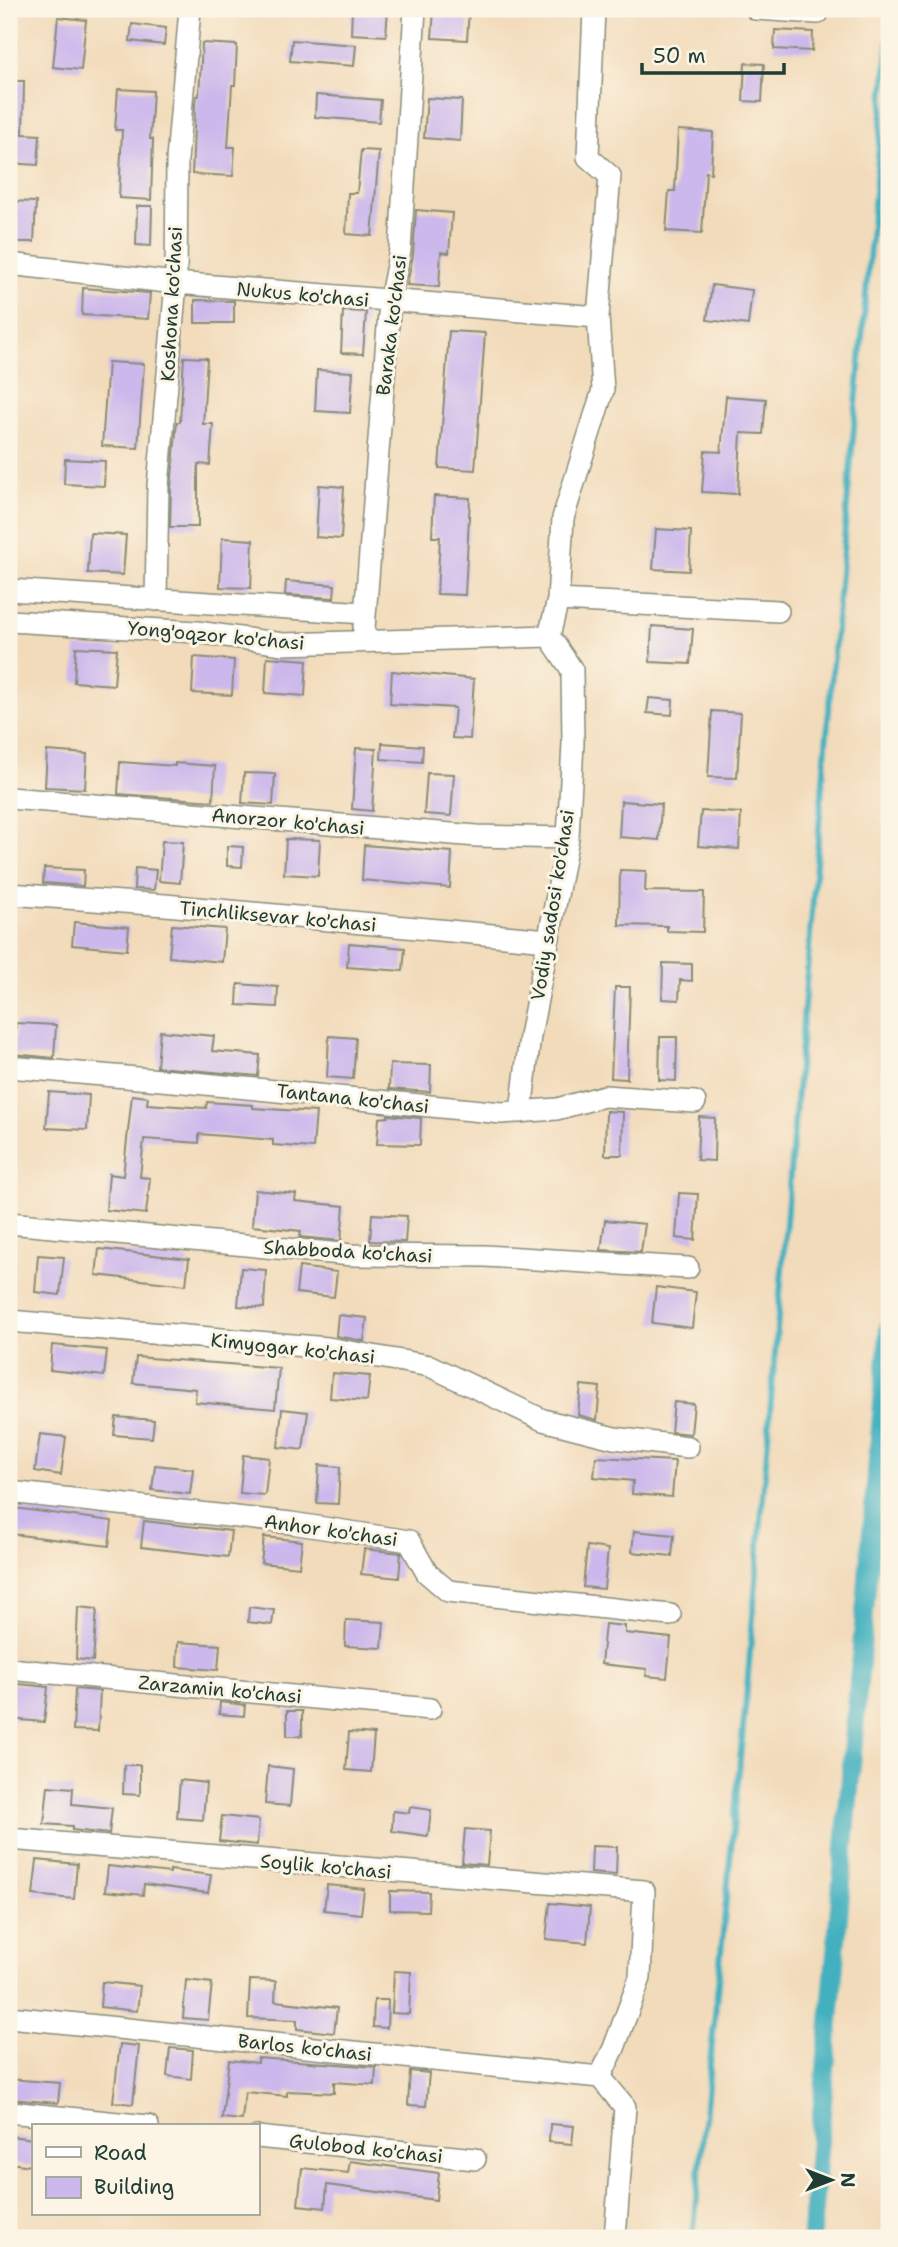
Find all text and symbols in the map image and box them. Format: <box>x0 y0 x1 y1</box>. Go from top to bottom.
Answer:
scale bar <box>642 32 784 76</box>
text: 50 m <box>653 42 706 70</box>
street label: Koshona ko'chasi <box>155 226 188 382</box>
street label: Baraka ko'chasi <box>370 253 413 397</box>
street label: Nukus ko'chasi <box>236 276 370 313</box>
street label: Yong'oqzor ko'chasi <box>126 615 305 656</box>
street label: Anorzor ko'chasi <box>210 802 365 841</box>
street label: Vodiy sadosi ko'chasi <box>525 808 580 1002</box>
street label: Tinchliksevar ko'chasi <box>178 895 378 938</box>
street label: Tantana ko'chasi <box>275 1078 430 1119</box>
street label: Shabboda ko'chasi <box>263 1235 433 1268</box>
street label: Kimyogar ko'chasi <box>209 1327 376 1370</box>
street label: Anhor ko'chasi <box>263 1509 399 1552</box>
street label: Zarzamin ko'chasi <box>137 1670 303 1709</box>
street label: Soylik ko'chasi <box>259 1848 393 1885</box>
street label: Barlos ko'chasi <box>237 2028 373 2067</box>
legend <box>32 2124 259 2216</box>
street label: Gulobod ko'chasi <box>288 2128 444 2169</box>
text: Road <box>94 2139 147 2167</box>
north arrow <box>796 2146 866 2216</box>
text: N <box>835 2172 860 2188</box>
text: Building <box>94 2173 174 2201</box>

